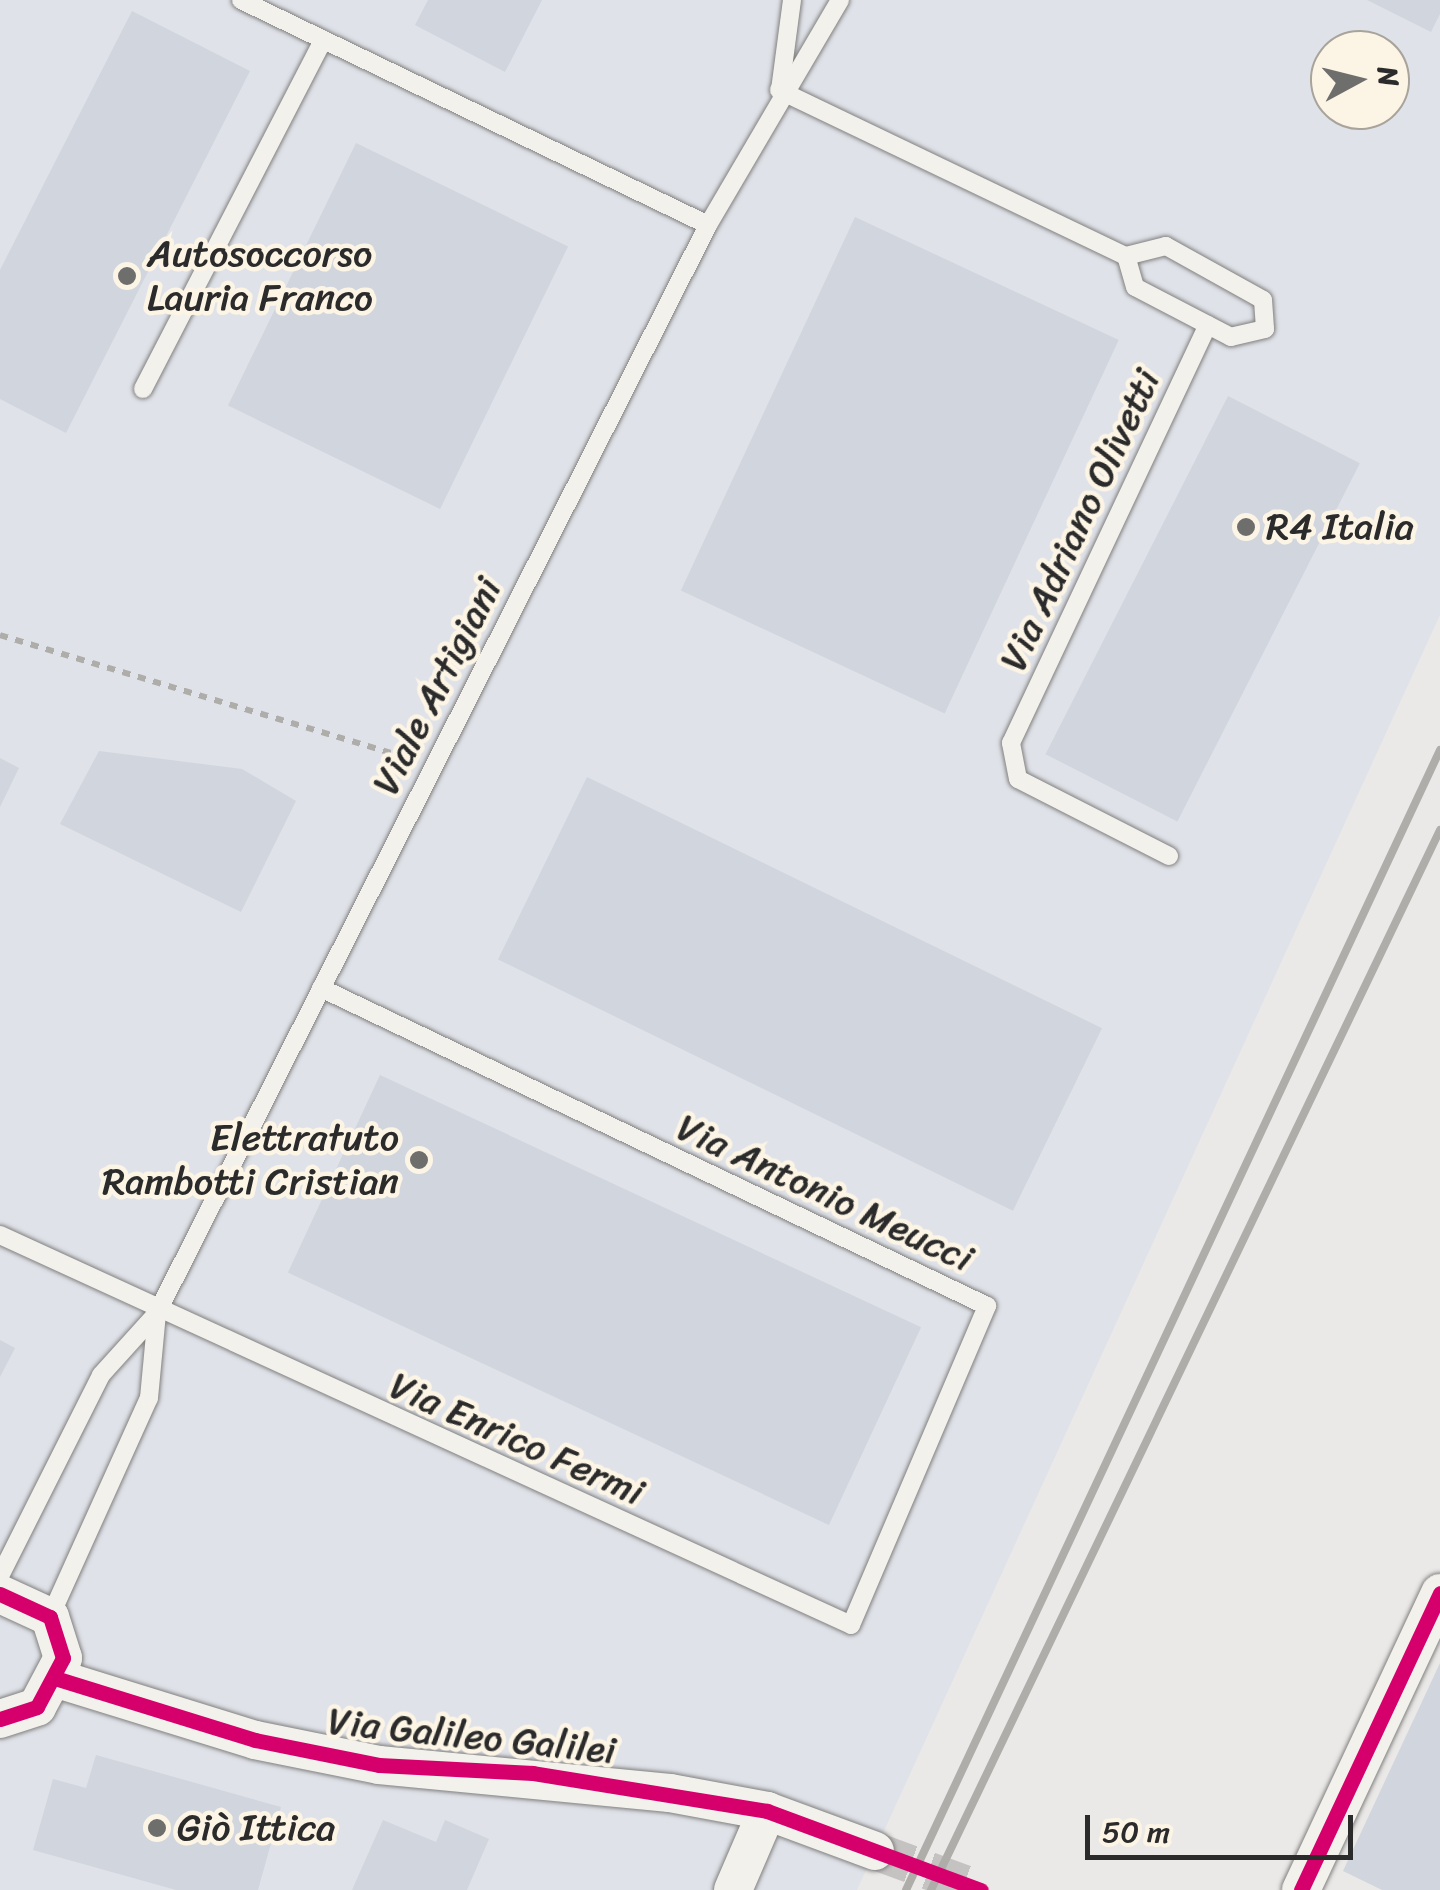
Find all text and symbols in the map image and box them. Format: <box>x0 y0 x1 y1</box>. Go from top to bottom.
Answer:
north arrow <box>1310 30 1410 130</box>
text: N <box>1363 64 1414 89</box>
place label: Autosoccorso Lauria Franco <box>147 231 373 320</box>
marker: Autosoccorso Lauria Franco <box>116 265 138 287</box>
street label: Via Adriano Olivetti <box>990 362 1170 678</box>
place label: R4 Italia <box>1266 504 1414 550</box>
marker: R4 Italia <box>1235 516 1257 538</box>
street label: Viale Artigiani <box>363 569 511 803</box>
street label: Via Antonio Meucci <box>669 1104 981 1282</box>
place label: Elettratuto Rambotti Cristian <box>104 1115 399 1204</box>
marker: Elettratuto Rambotti Cristian <box>408 1149 430 1171</box>
street label: Via Enrico Fermi <box>383 1363 651 1515</box>
street label: Via Galileo Galilei <box>326 1698 618 1774</box>
scale bar <box>1090 1795 1358 1857</box>
place label: Giò Ittica <box>177 1805 335 1851</box>
text: 50 m <box>1102 1805 1170 1859</box>
marker: Giò Ittica <box>146 1817 168 1839</box>

